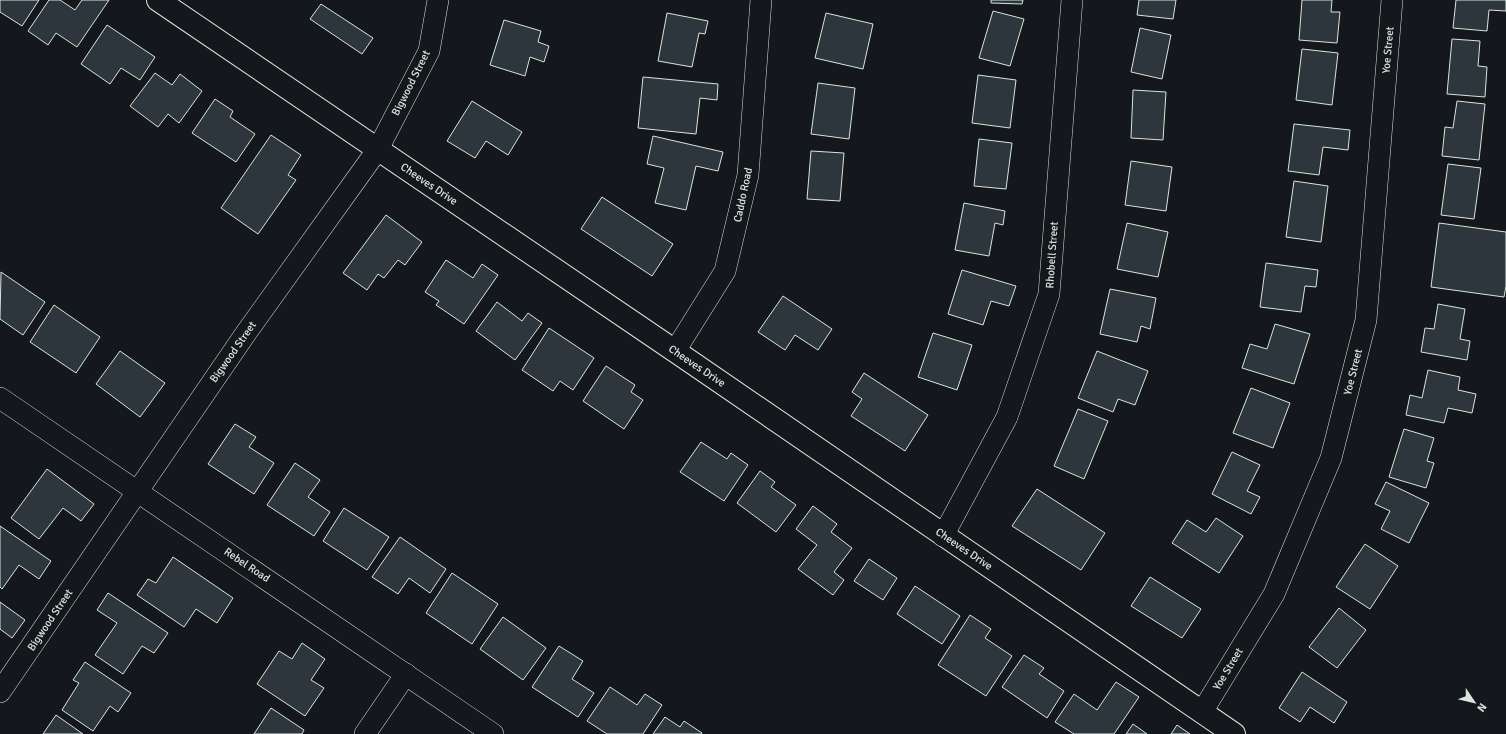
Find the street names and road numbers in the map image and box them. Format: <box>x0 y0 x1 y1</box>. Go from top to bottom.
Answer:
street label: Yoe Street <box>1379 26 1397 74</box>
street label: Bigwood Street <box>389 48 433 118</box>
street label: Cheeves Drive <box>398 160 460 208</box>
street label: Caddo Road <box>731 166 755 223</box>
street label: Rhobell Street <box>1043 221 1061 289</box>
street label: Bigwood Street <box>207 319 259 385</box>
street label: Cheeves Drive <box>666 342 728 390</box>
street label: Yoe Street <box>1341 347 1365 396</box>
street label: Cheeves Drive <box>933 525 995 573</box>
street label: Rebel Road <box>222 545 273 585</box>
street label: Bigwood Street <box>25 587 75 653</box>
street label: Yoe Street <box>1210 645 1246 693</box>

